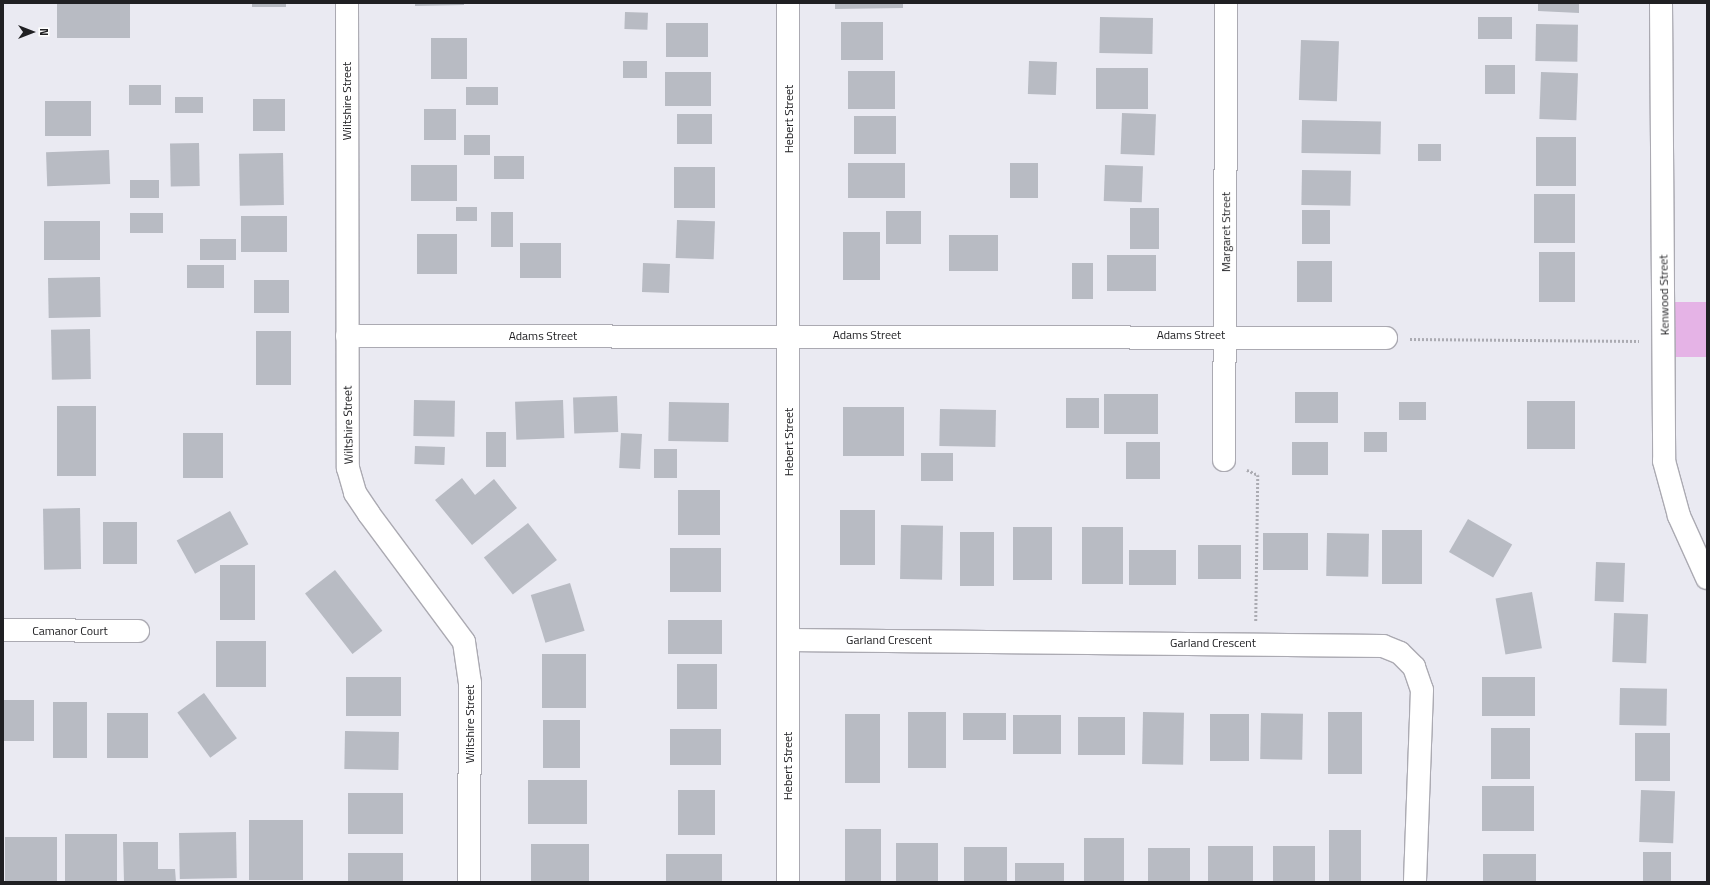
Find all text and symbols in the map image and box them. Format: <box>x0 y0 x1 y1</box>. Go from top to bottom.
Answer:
north arrow <box>12 12 52 52</box>
text: N <box>36 28 52 36</box>
street label: Wiltshire Street <box>340 62 354 140</box>
street label: Hebert Street <box>782 85 796 153</box>
street label: Margaret Street <box>1219 192 1233 272</box>
street label: Kenwood Street <box>1656 254 1672 336</box>
street label: Adams Street <box>833 328 901 342</box>
street label: Adams Street <box>1157 328 1225 342</box>
street label: Adams Street <box>509 329 577 343</box>
street label: Wiltshire Street <box>340 386 356 464</box>
street label: Hebert Street <box>782 408 796 476</box>
street label: Camanor Court <box>32 624 108 638</box>
street label: Garland Crescent <box>846 633 932 647</box>
street label: Garland Crescent <box>1170 636 1256 650</box>
street label: Wiltshire Street <box>463 685 477 763</box>
street label: Hebert Street <box>781 732 795 800</box>

